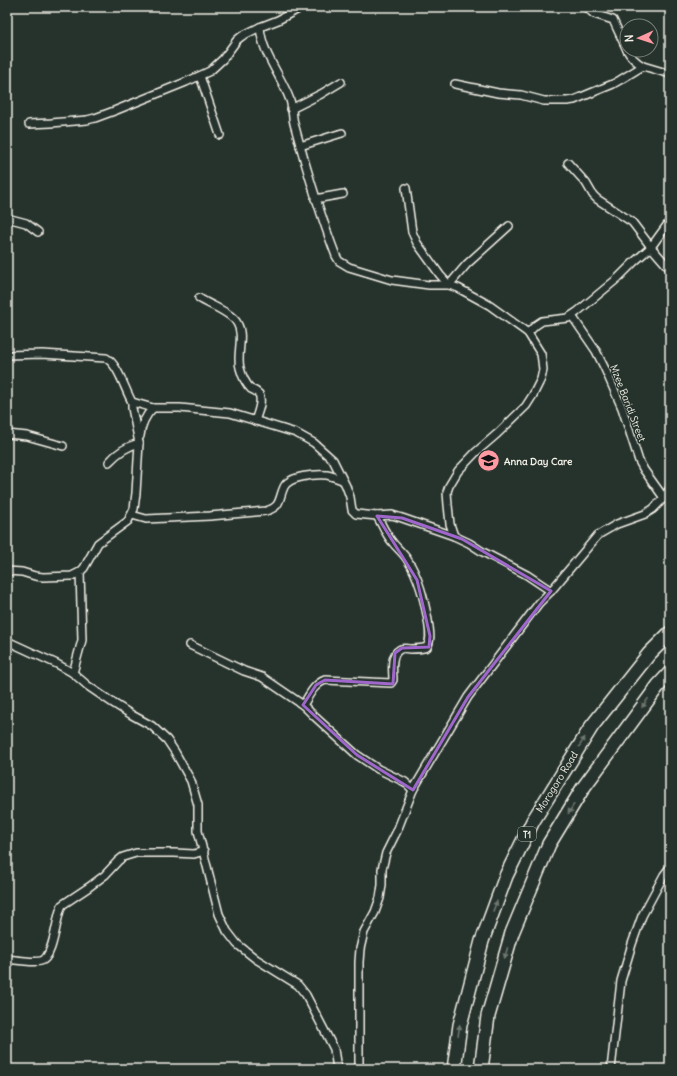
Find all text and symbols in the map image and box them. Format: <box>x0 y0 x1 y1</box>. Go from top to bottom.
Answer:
north arrow <box>619 18 659 58</box>
text: N <box>622 34 636 43</box>
street label: Mzee Baridi Street <box>607 363 649 444</box>
school or university icon: Anna Day Care <box>476 448 502 474</box>
place label: Anna Day Care <box>504 455 573 468</box>
one-way arrow <box>641 697 649 708</box>
one-way arrow <box>578 737 586 747</box>
street label: Morogoro Road <box>533 749 581 815</box>
one-way arrow <box>567 803 574 815</box>
road number: T1 <box>518 827 536 841</box>
one-way arrow <box>492 899 498 911</box>
one-way arrow <box>503 947 509 959</box>
one-way arrow <box>456 1024 462 1036</box>

